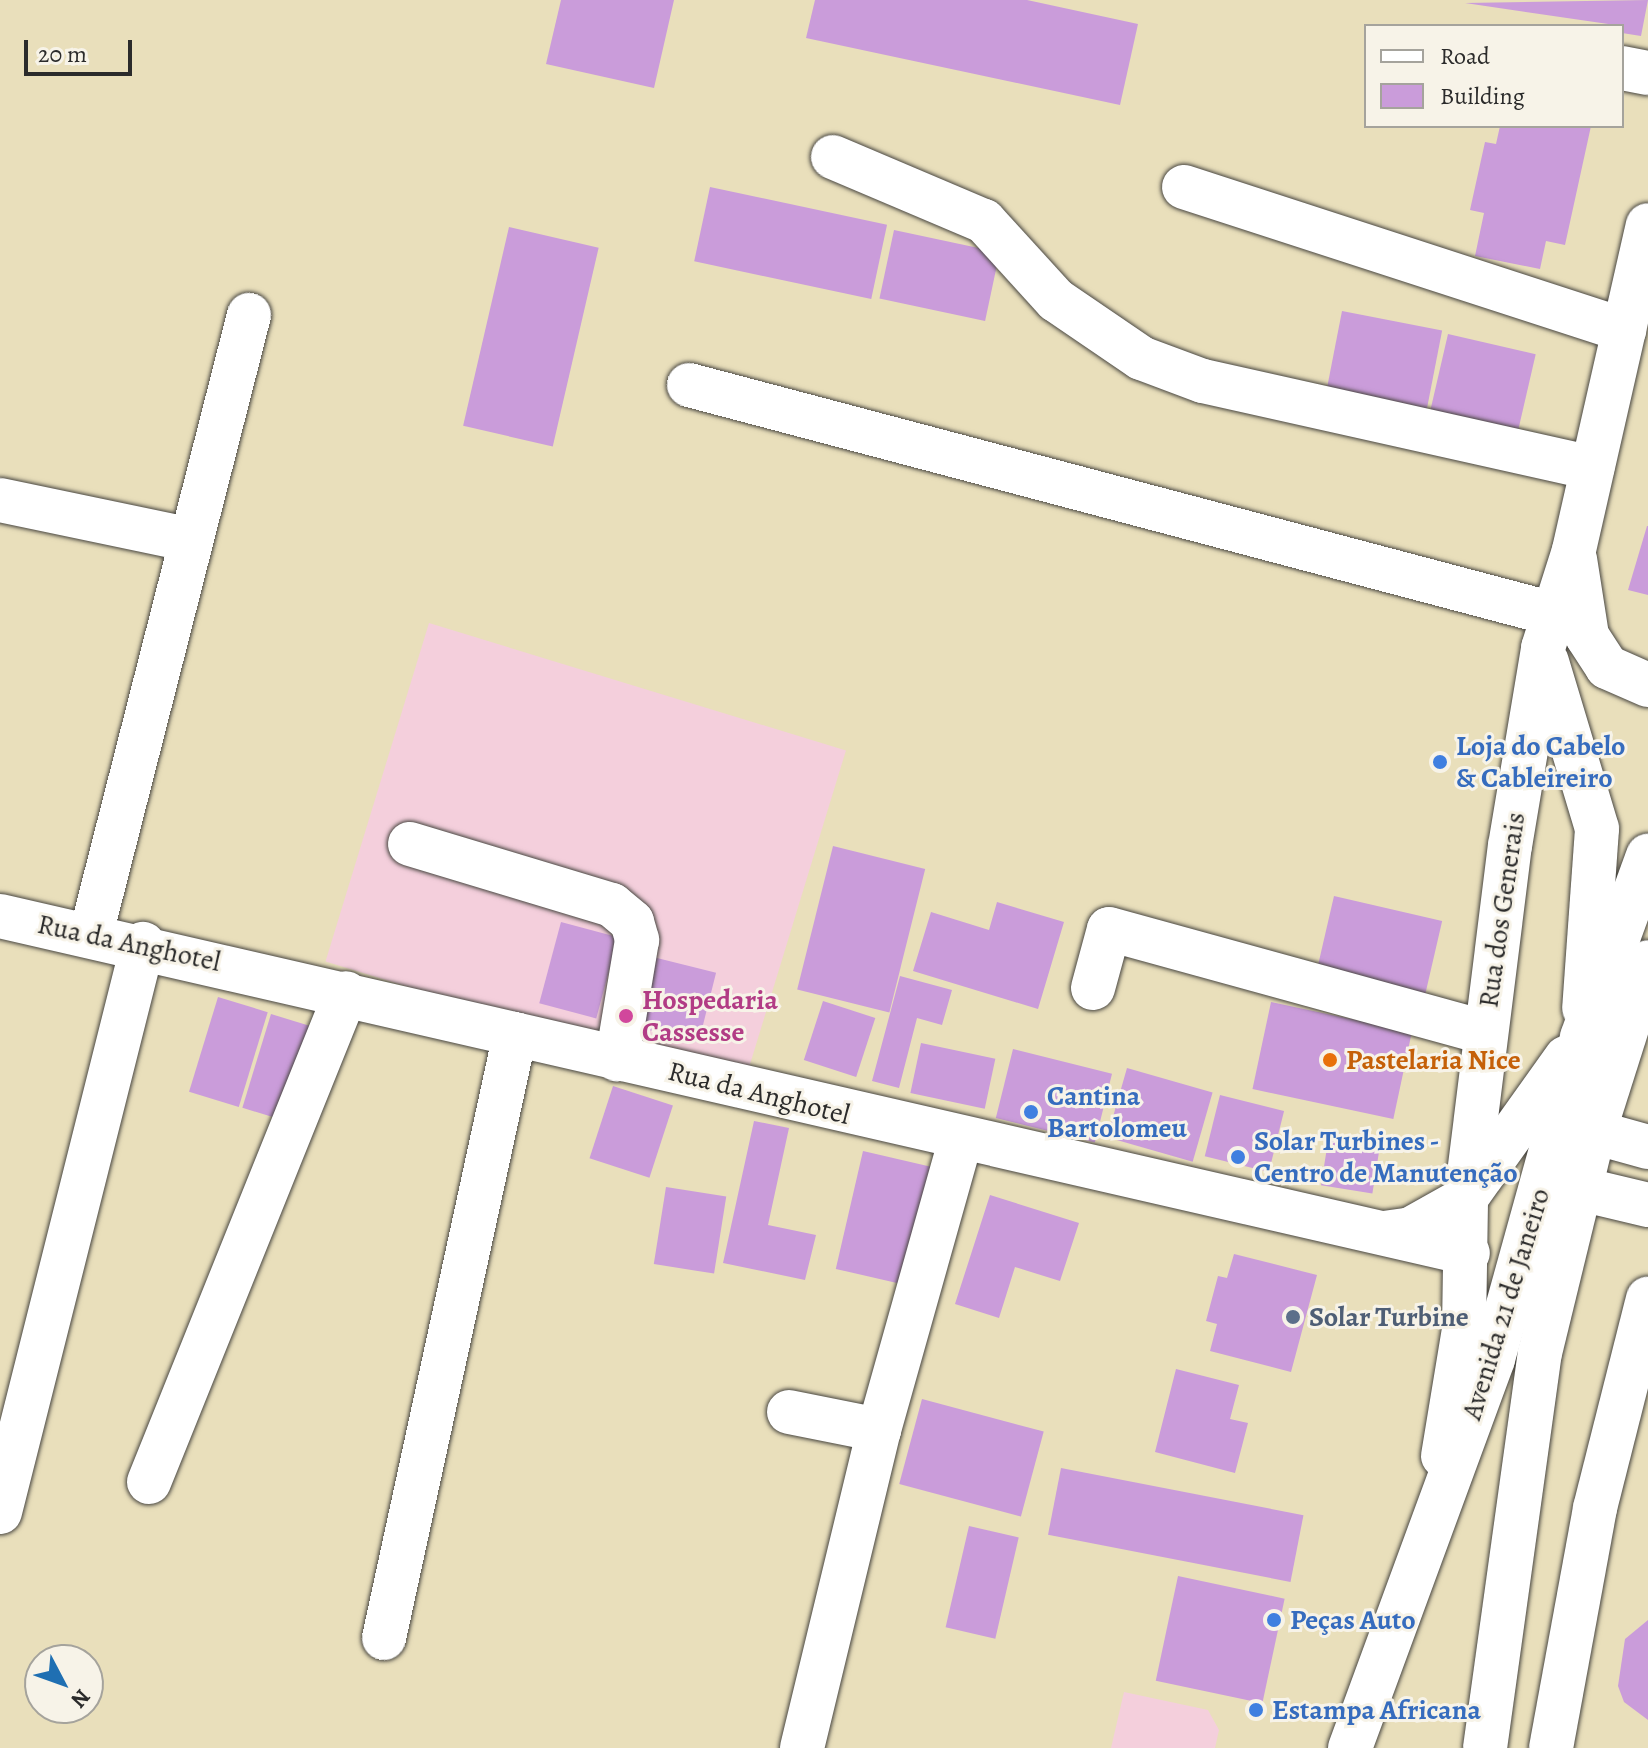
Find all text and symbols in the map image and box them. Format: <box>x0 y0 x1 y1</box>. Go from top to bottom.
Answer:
scale bar <box>28 24 136 74</box>
legend <box>1364 24 1624 128</box>
text: 20 m <box>38 38 87 70</box>
text: Road <box>1440 40 1490 72</box>
text: Building <box>1440 80 1525 112</box>
place label: Loja do Cabelo & Cableireiro <box>1456 729 1625 795</box>
marker: Loja do Cabelo & Cableireiro <box>1431 753 1449 771</box>
street label: Rua dos Generais <box>1472 810 1532 1010</box>
street label: Rua da Anghotel <box>34 907 224 979</box>
place label: Hospedaria Cassesse <box>642 983 778 1049</box>
marker: Hospedaria Cassesse <box>617 1007 635 1025</box>
place label: Pastelaria Nice <box>1346 1043 1521 1077</box>
marker: Pastelaria Nice <box>1321 1051 1339 1069</box>
street label: Rua da Anghotel <box>665 1054 853 1132</box>
place label: Cantina Bartolomeu <box>1047 1079 1187 1145</box>
marker: Cantina Bartolomeu <box>1022 1103 1040 1121</box>
place label: Solar Turbines - Centro de Manutenção <box>1254 1124 1518 1190</box>
marker: Solar Turbines - Centro de Manutenção <box>1229 1148 1247 1166</box>
street label: Avenida 21 de Janeiro <box>1455 1184 1557 1424</box>
place label: Solar Turbine <box>1309 1300 1469 1334</box>
marker: Solar Turbine <box>1284 1308 1302 1326</box>
place label: Peças Auto <box>1290 1603 1416 1637</box>
marker: Peças Auto <box>1265 1611 1283 1629</box>
north arrow <box>24 1644 104 1724</box>
text: N <box>64 1683 97 1714</box>
place label: Estampa Africana <box>1272 1693 1481 1727</box>
marker: Estampa Africana <box>1247 1701 1265 1719</box>

